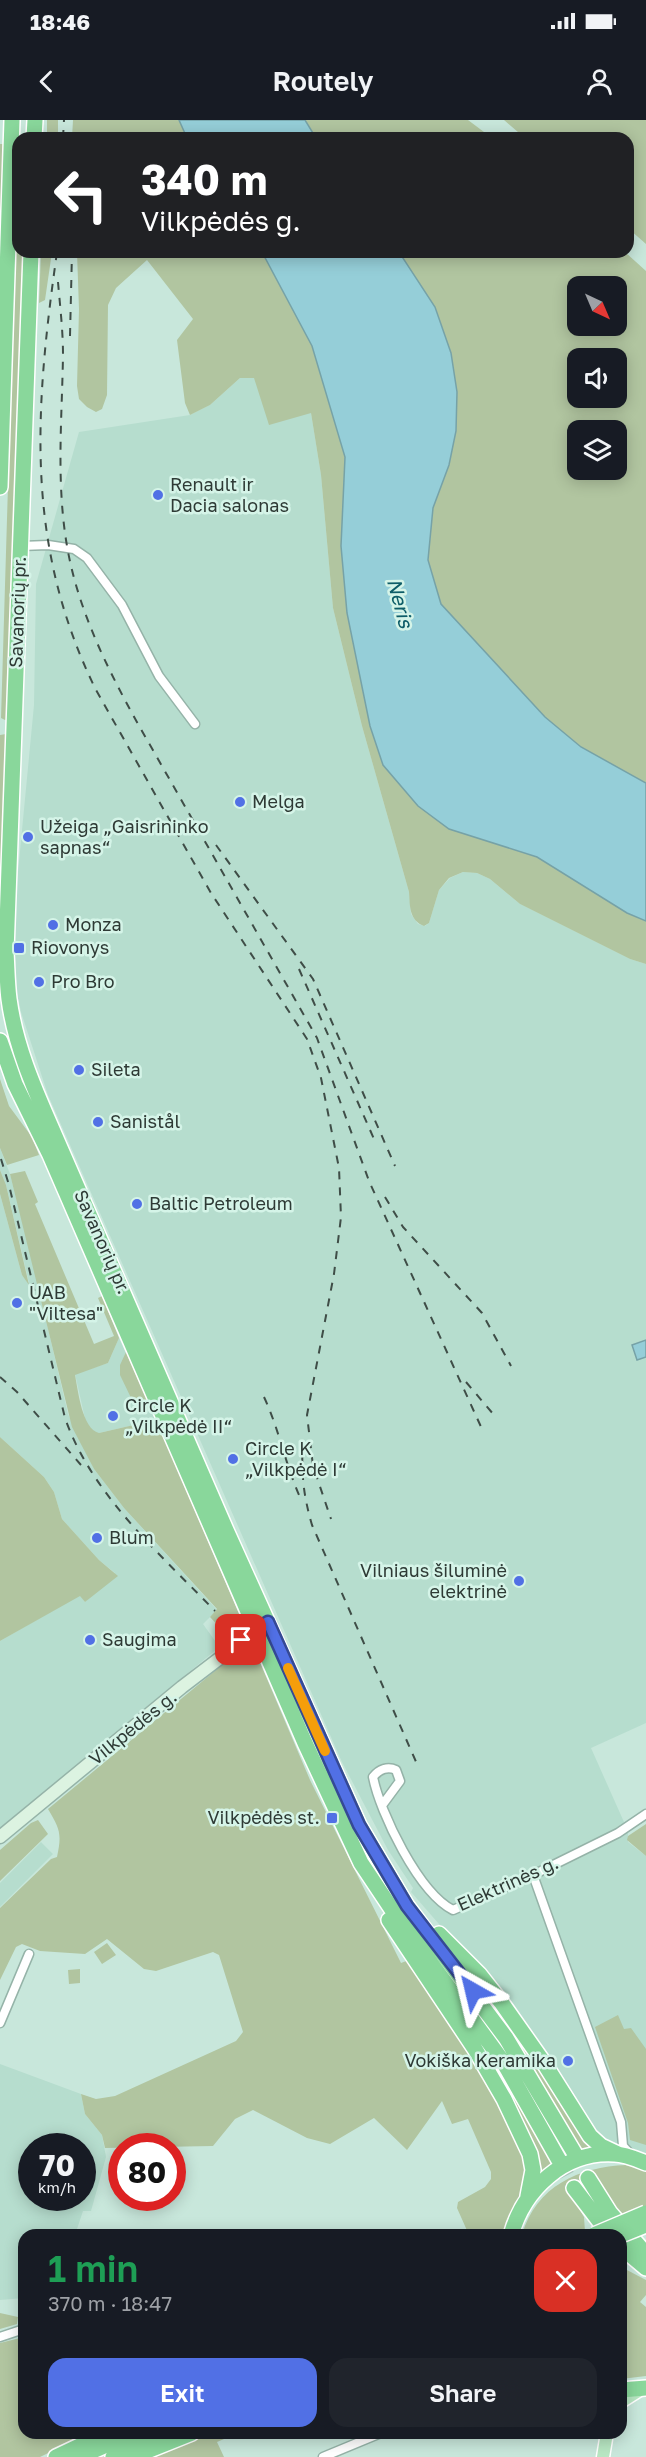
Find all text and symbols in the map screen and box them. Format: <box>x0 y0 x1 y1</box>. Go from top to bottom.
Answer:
text: 18:46 <box>30 8 90 35</box>
icon: back <box>30 65 63 98</box>
text: Routely <box>273 65 373 97</box>
icon: person <box>583 65 616 98</box>
text: 340 m <box>141 154 267 204</box>
icon: left <box>42 156 120 234</box>
text: Vilkpėdės g. <box>141 205 301 237</box>
north arrow <box>567 276 627 336</box>
map controls <box>567 276 627 480</box>
button: sound <box>567 348 627 408</box>
button: layers <box>567 420 627 480</box>
place label: Renault ir Dacia salonas <box>170 473 289 516</box>
marker: Renault ir Dacia salonas <box>151 488 165 502</box>
street label: Savanorių pr. <box>4 556 30 668</box>
water label: Neris <box>383 575 419 632</box>
place label: Melga <box>252 790 305 812</box>
marker: Melga <box>233 795 247 809</box>
place label: Užeiga „Gaisrininko sapnas“ <box>40 815 208 858</box>
marker: Užeiga „Gaisrininko sapnas“ <box>21 830 35 844</box>
place label: Monza <box>65 913 122 935</box>
marker: Monza <box>46 918 60 932</box>
place label: Riovonys <box>31 936 109 958</box>
marker: Riovonys <box>12 941 26 955</box>
place label: Pro Bro <box>51 970 115 992</box>
marker: Pro Bro <box>32 975 46 989</box>
place label: Sileta <box>91 1058 141 1080</box>
marker: Sileta <box>72 1063 86 1077</box>
place label: Sanistål <box>110 1110 180 1132</box>
marker: Sanistål <box>91 1115 105 1129</box>
street label: Savanorių pr. <box>70 1186 136 1297</box>
place label: Baltic Petroleum <box>149 1192 293 1214</box>
marker: Baltic Petroleum <box>130 1197 144 1211</box>
place label: UAB "Viltesa" <box>29 1281 103 1324</box>
marker: UAB "Viltesa" <box>10 1296 24 1310</box>
place label: Circle K „Vilkpėdė II“ <box>125 1394 232 1437</box>
marker: Circle K „Vilkpėdė II“ <box>106 1409 120 1423</box>
place label: Circle K „Vilkpėdė I“ <box>245 1437 346 1480</box>
marker: Circle K „Vilkpėdė I“ <box>226 1452 240 1466</box>
place label: Blum <box>109 1526 154 1548</box>
marker: Blum <box>90 1531 104 1545</box>
place label: Vilniaus šiluminė elektrinė <box>360 1559 507 1602</box>
marker: Vilniaus šiluminė elektrinė <box>512 1574 526 1588</box>
pin <box>215 1614 266 1665</box>
icon: arrive <box>224 1623 257 1656</box>
place label: Saugima <box>102 1628 177 1650</box>
marker: Saugima <box>83 1633 97 1647</box>
street label: Vilkpėdės g. <box>84 1685 181 1769</box>
place label: Vilkpėdės st. <box>207 1806 320 1828</box>
marker: Vilkpėdės st. <box>325 1811 339 1825</box>
street label: Elektrinės g. <box>454 1851 562 1915</box>
position arrow <box>441 1959 505 2023</box>
place label: Vokiška Keramika <box>405 2049 556 2071</box>
marker: Vokiška Keramika <box>561 2054 575 2068</box>
speed limit sign: 80 <box>108 2133 186 2211</box>
text: 70 <box>39 2147 75 2183</box>
text: km/h <box>38 2178 76 2196</box>
text: 1 min <box>48 2247 138 2290</box>
button: close <box>534 2249 597 2312</box>
text: 370 m · 18:47 <box>48 2291 172 2315</box>
button: Exit <box>48 2358 317 2427</box>
button: Share <box>329 2358 597 2427</box>

